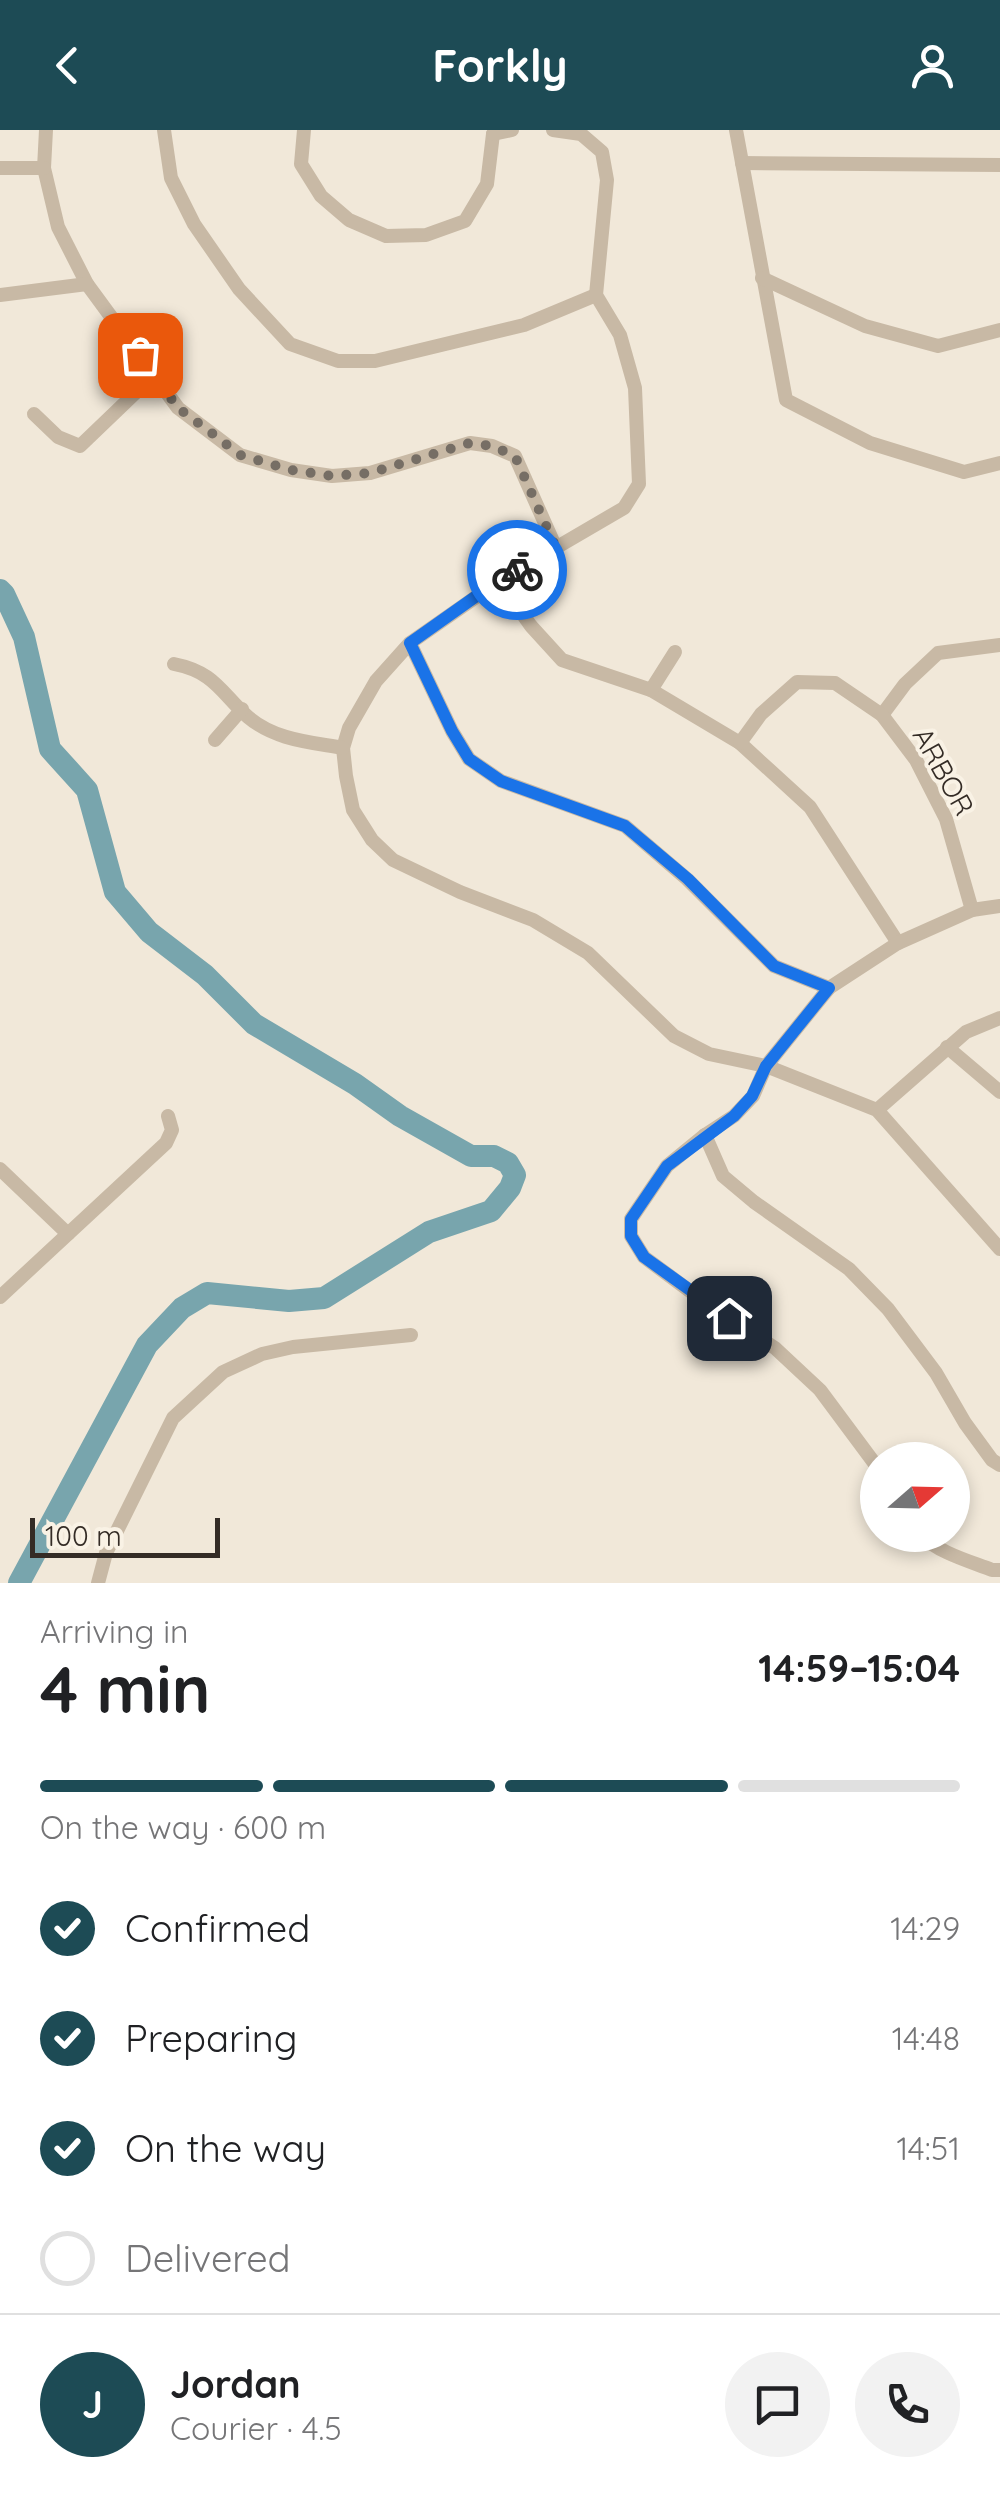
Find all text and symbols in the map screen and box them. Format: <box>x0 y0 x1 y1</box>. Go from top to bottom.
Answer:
text: Forkly <box>432 37 568 93</box>
icon: back <box>40 38 95 93</box>
icon: person <box>905 38 960 93</box>
pin <box>98 313 183 398</box>
icon: bag <box>113 328 168 383</box>
courier <box>467 520 567 620</box>
icon: bike <box>490 543 545 598</box>
street label: ARBOR <box>906 721 982 821</box>
pin <box>687 1276 772 1361</box>
icon: home <box>702 1291 757 1346</box>
north arrow <box>860 1442 970 1552</box>
map controls <box>860 1442 970 1552</box>
scale bar <box>30 1513 220 1558</box>
text: 100 m <box>45 1518 122 1553</box>
text: Arriving in <box>40 1611 189 1651</box>
text: 14:59–15:04 <box>758 1644 960 1692</box>
text: 4 min <box>40 1648 210 1729</box>
text: On the way · 600 m <box>40 1807 326 1847</box>
icon: check <box>40 1901 95 1956</box>
text: Confirmed <box>125 1904 310 1952</box>
text: 14:29 <box>890 1908 960 1948</box>
icon: check <box>40 2011 95 2066</box>
text: Preparing <box>125 2014 297 2062</box>
text: 14:48 <box>892 2018 960 2058</box>
icon: check <box>40 2121 95 2176</box>
text: On the way <box>125 2124 326 2172</box>
text: 14:51 <box>897 2128 960 2168</box>
text: Delivered <box>125 2234 291 2282</box>
button: chat <box>725 2352 830 2457</box>
button: phone <box>855 2352 960 2457</box>
text: Jordan <box>170 2360 301 2408</box>
text: J <box>82 2380 103 2428</box>
text: Courier · 4.5 <box>170 2408 342 2448</box>

